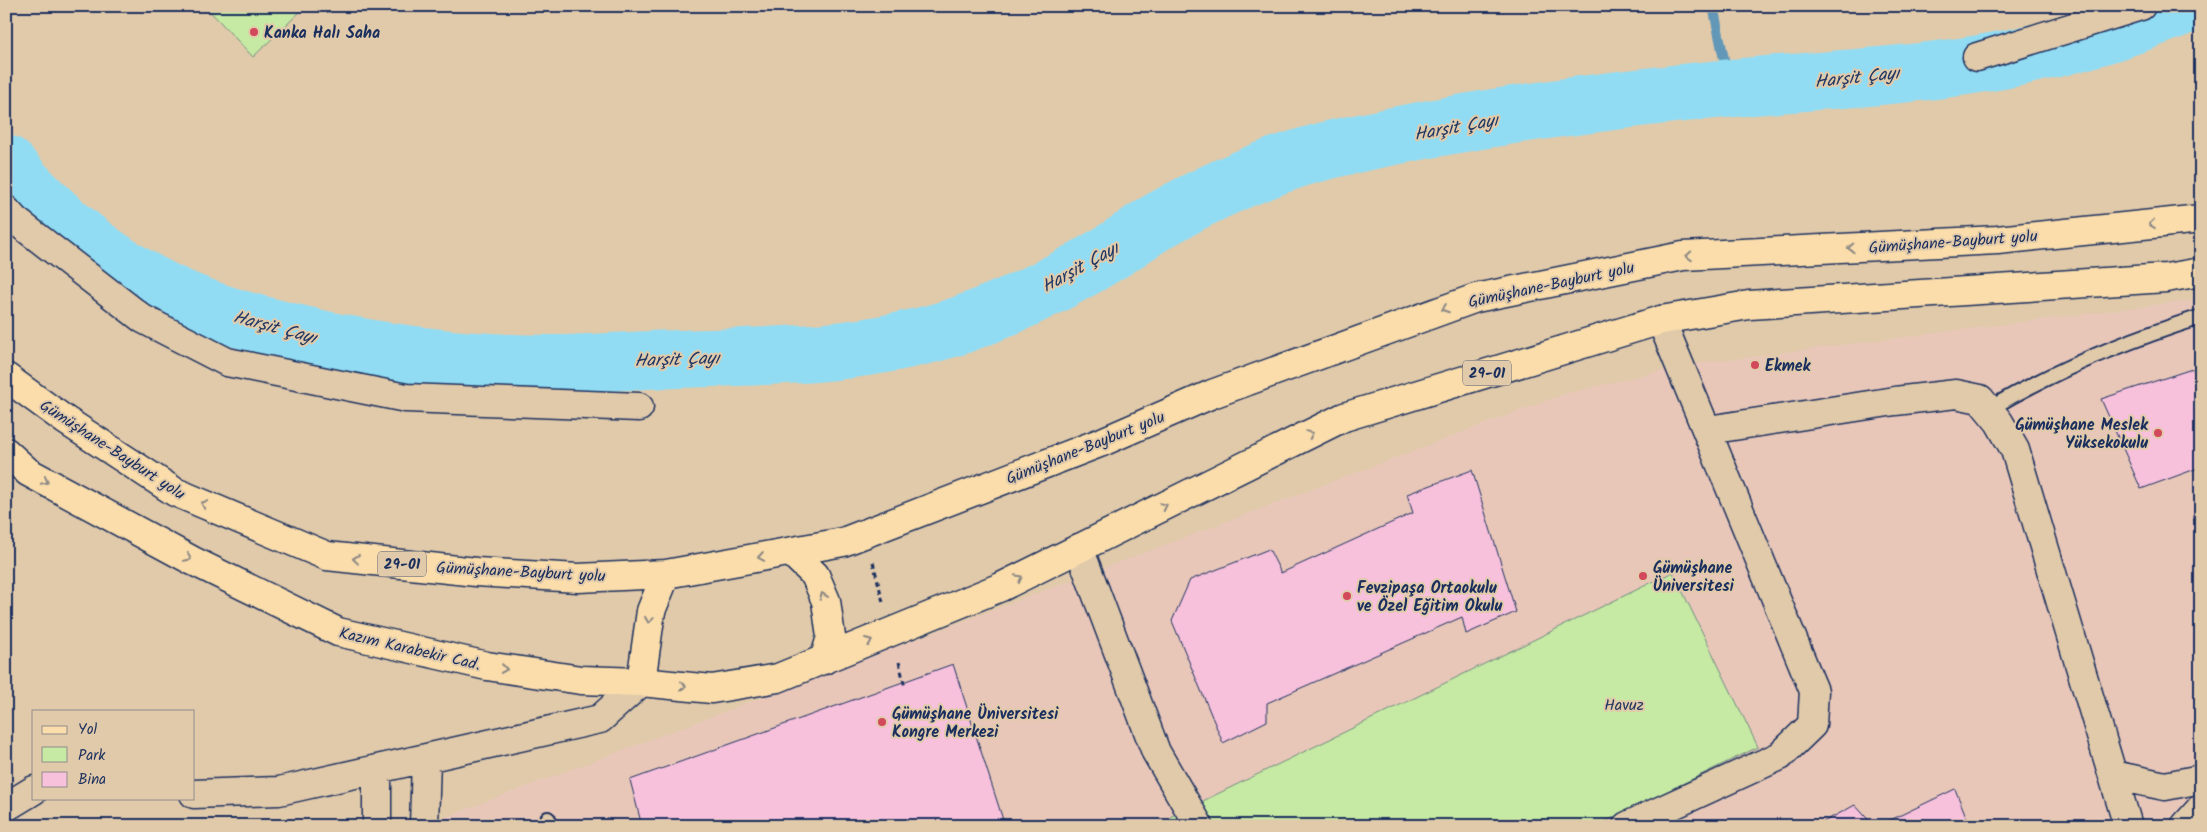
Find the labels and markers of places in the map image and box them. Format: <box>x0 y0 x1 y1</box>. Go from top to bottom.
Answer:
place label: Kanka Halı Saha <box>264 21 380 46</box>
marker: Kanka Halı Saha <box>248 26 260 38</box>
place label: Ekmek <box>1765 354 1812 379</box>
marker: Ekmek <box>1749 359 1761 371</box>
place label: Gümüşhane Meslek Yüksekokulu <box>2015 413 2149 456</box>
marker: Gümüşhane Meslek Yüksekokulu <box>2152 427 2164 439</box>
place label: Gümüşhane Üniversitesi <box>1653 556 1735 599</box>
marker: Gümüşhane Üniversitesi <box>1637 570 1649 582</box>
place label: Fevzipaşa Ortaokulu ve Özel Eğitim Okulu <box>1357 576 1503 619</box>
marker: Fevzipaşa Ortaokulu ve Özel Eğitim Okulu <box>1341 590 1353 602</box>
place label: Gümüşhane Üniversitesi Kongre Merkezi <box>892 702 1059 745</box>
marker: Gümüşhane Üniversitesi Kongre Merkezi <box>876 716 888 728</box>

